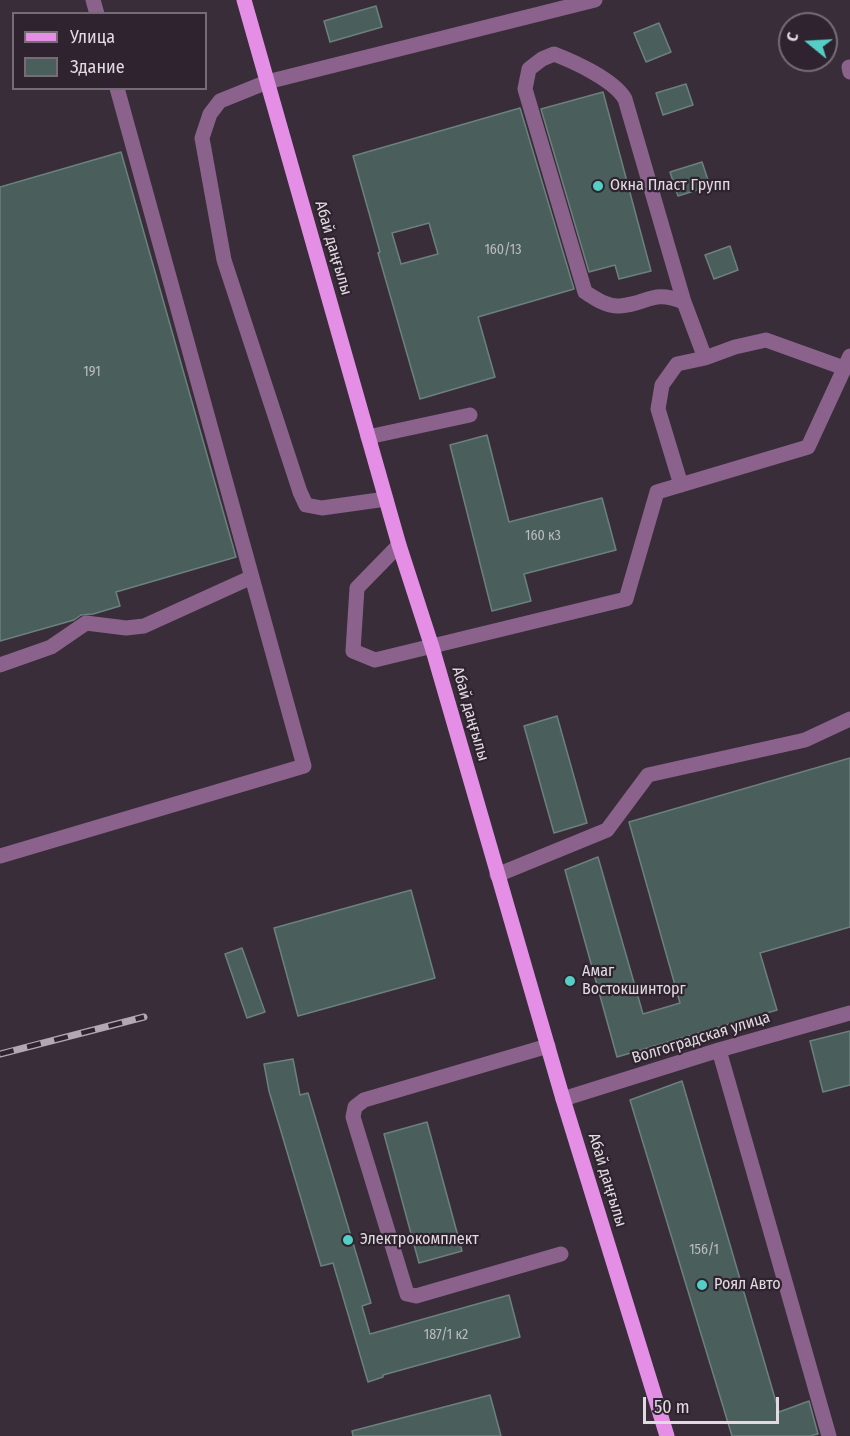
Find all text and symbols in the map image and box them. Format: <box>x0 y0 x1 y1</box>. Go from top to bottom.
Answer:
legend <box>12 12 207 90</box>
north arrow <box>778 12 838 72</box>
text: Улица <box>70 26 115 48</box>
text: С <box>782 30 803 44</box>
text: Здание <box>70 56 125 78</box>
place label: Окна Пласт Групп <box>610 176 730 196</box>
marker: Окна Пласт Групп <box>591 179 605 193</box>
street label: Абай даңғылы <box>310 199 356 297</box>
house number: 160/13 <box>484 242 522 258</box>
house number: 191 <box>83 364 101 380</box>
house number: 160 к3 <box>525 528 561 544</box>
street label: Абай даңғылы <box>447 665 493 763</box>
place label: Амаг Востокшинторг <box>582 962 686 1000</box>
marker: Амаг Востокшинторг <box>563 974 577 988</box>
street label: Волгоградская улица <box>630 1008 772 1068</box>
street label: Абай даңғылы <box>584 1131 630 1229</box>
place label: Электрокомплект <box>360 1230 479 1250</box>
marker: Электрокомплект <box>341 1233 355 1247</box>
house number: 156/1 <box>689 1242 719 1258</box>
place label: Роял Авто <box>714 1275 781 1295</box>
marker: Роял Авто <box>695 1278 709 1292</box>
house number: 187/1 к2 <box>424 1327 468 1343</box>
scale bar <box>646 1385 782 1423</box>
text: 50 m <box>654 1396 690 1418</box>

